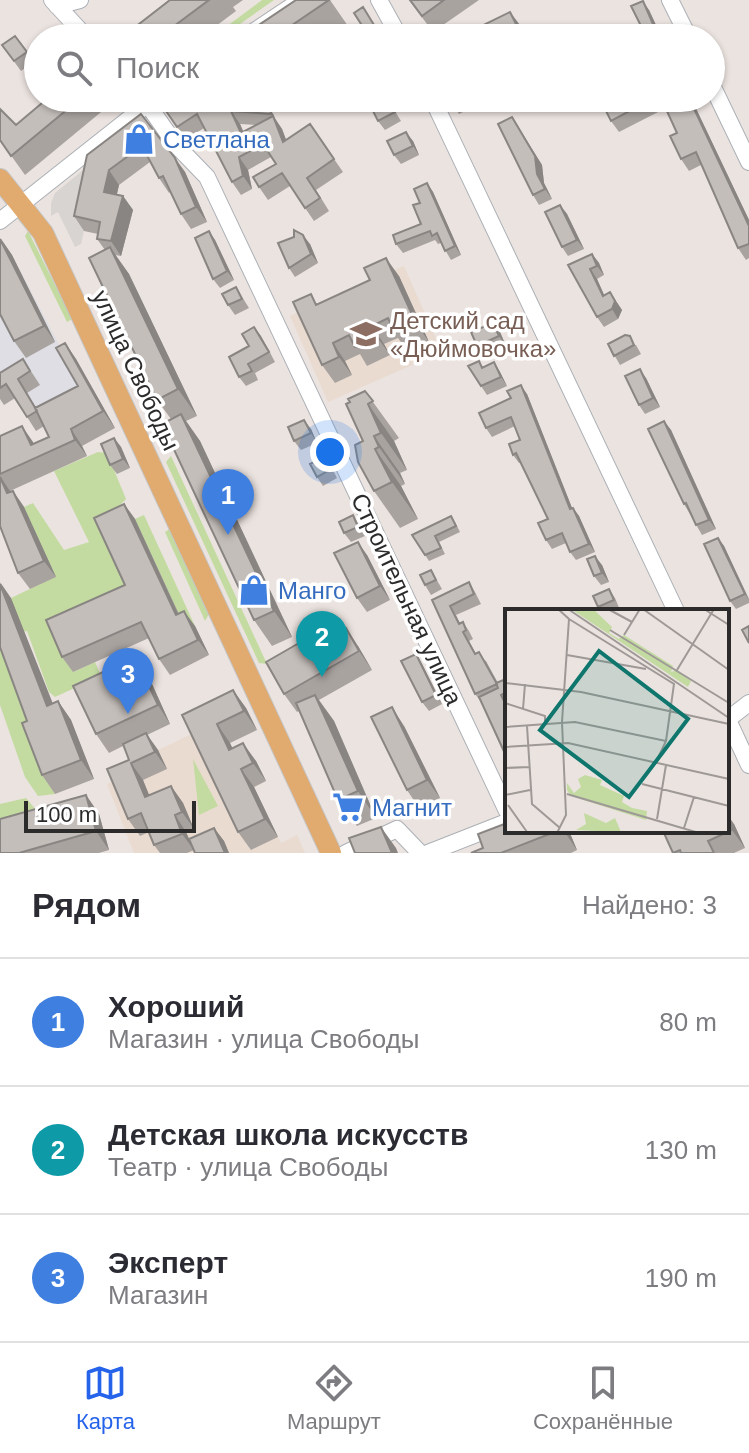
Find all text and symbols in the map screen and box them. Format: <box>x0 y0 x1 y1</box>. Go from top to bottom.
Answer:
search box <box>24 24 725 112</box>
icon: search <box>52 46 96 90</box>
text: Поиск <box>116 51 199 84</box>
shop icon: Светлана <box>122 122 156 156</box>
place label: Светлана <box>163 126 270 153</box>
street label: улица Свободы <box>87 286 185 454</box>
place label: Детский сад «Дюймовочка» <box>390 307 556 362</box>
school or university icon: Детский сад «Дюймовочка» <box>349 317 383 351</box>
your location <box>310 432 350 472</box>
pin: 1 <box>202 469 254 535</box>
street label: Строительная улица <box>346 489 468 710</box>
shop icon: Манго <box>237 573 271 607</box>
place label: Манго <box>278 577 346 604</box>
inset map <box>505 609 729 833</box>
pin: 2 <box>296 611 348 677</box>
pin: 3 <box>102 648 154 714</box>
supermarket icon: Магнит <box>331 790 365 824</box>
place label: Магнит <box>372 794 452 821</box>
scale bar <box>24 797 196 833</box>
text: 100 m <box>36 802 97 827</box>
text: Рядом <box>32 886 141 924</box>
text: Найдено: 3 <box>582 890 717 920</box>
text: Хороший <box>108 990 244 1023</box>
text: 1 <box>51 1007 65 1037</box>
text: 80 m <box>659 1007 717 1037</box>
text: Магазин · улица Свободы <box>108 1024 420 1054</box>
text: Детская школа искусств <box>108 1118 468 1151</box>
text: 2 <box>51 1135 65 1165</box>
text: 130 m <box>645 1135 717 1165</box>
text: Театр · улица Свободы <box>108 1152 388 1182</box>
text: Эксперт <box>108 1246 228 1279</box>
text: 3 <box>51 1263 65 1293</box>
text: 190 m <box>645 1263 717 1293</box>
text: Магазин <box>108 1280 208 1310</box>
tab: Карта <box>76 1361 135 1435</box>
tab: Маршрут <box>287 1361 381 1435</box>
tab: Сохранённые <box>533 1361 673 1435</box>

